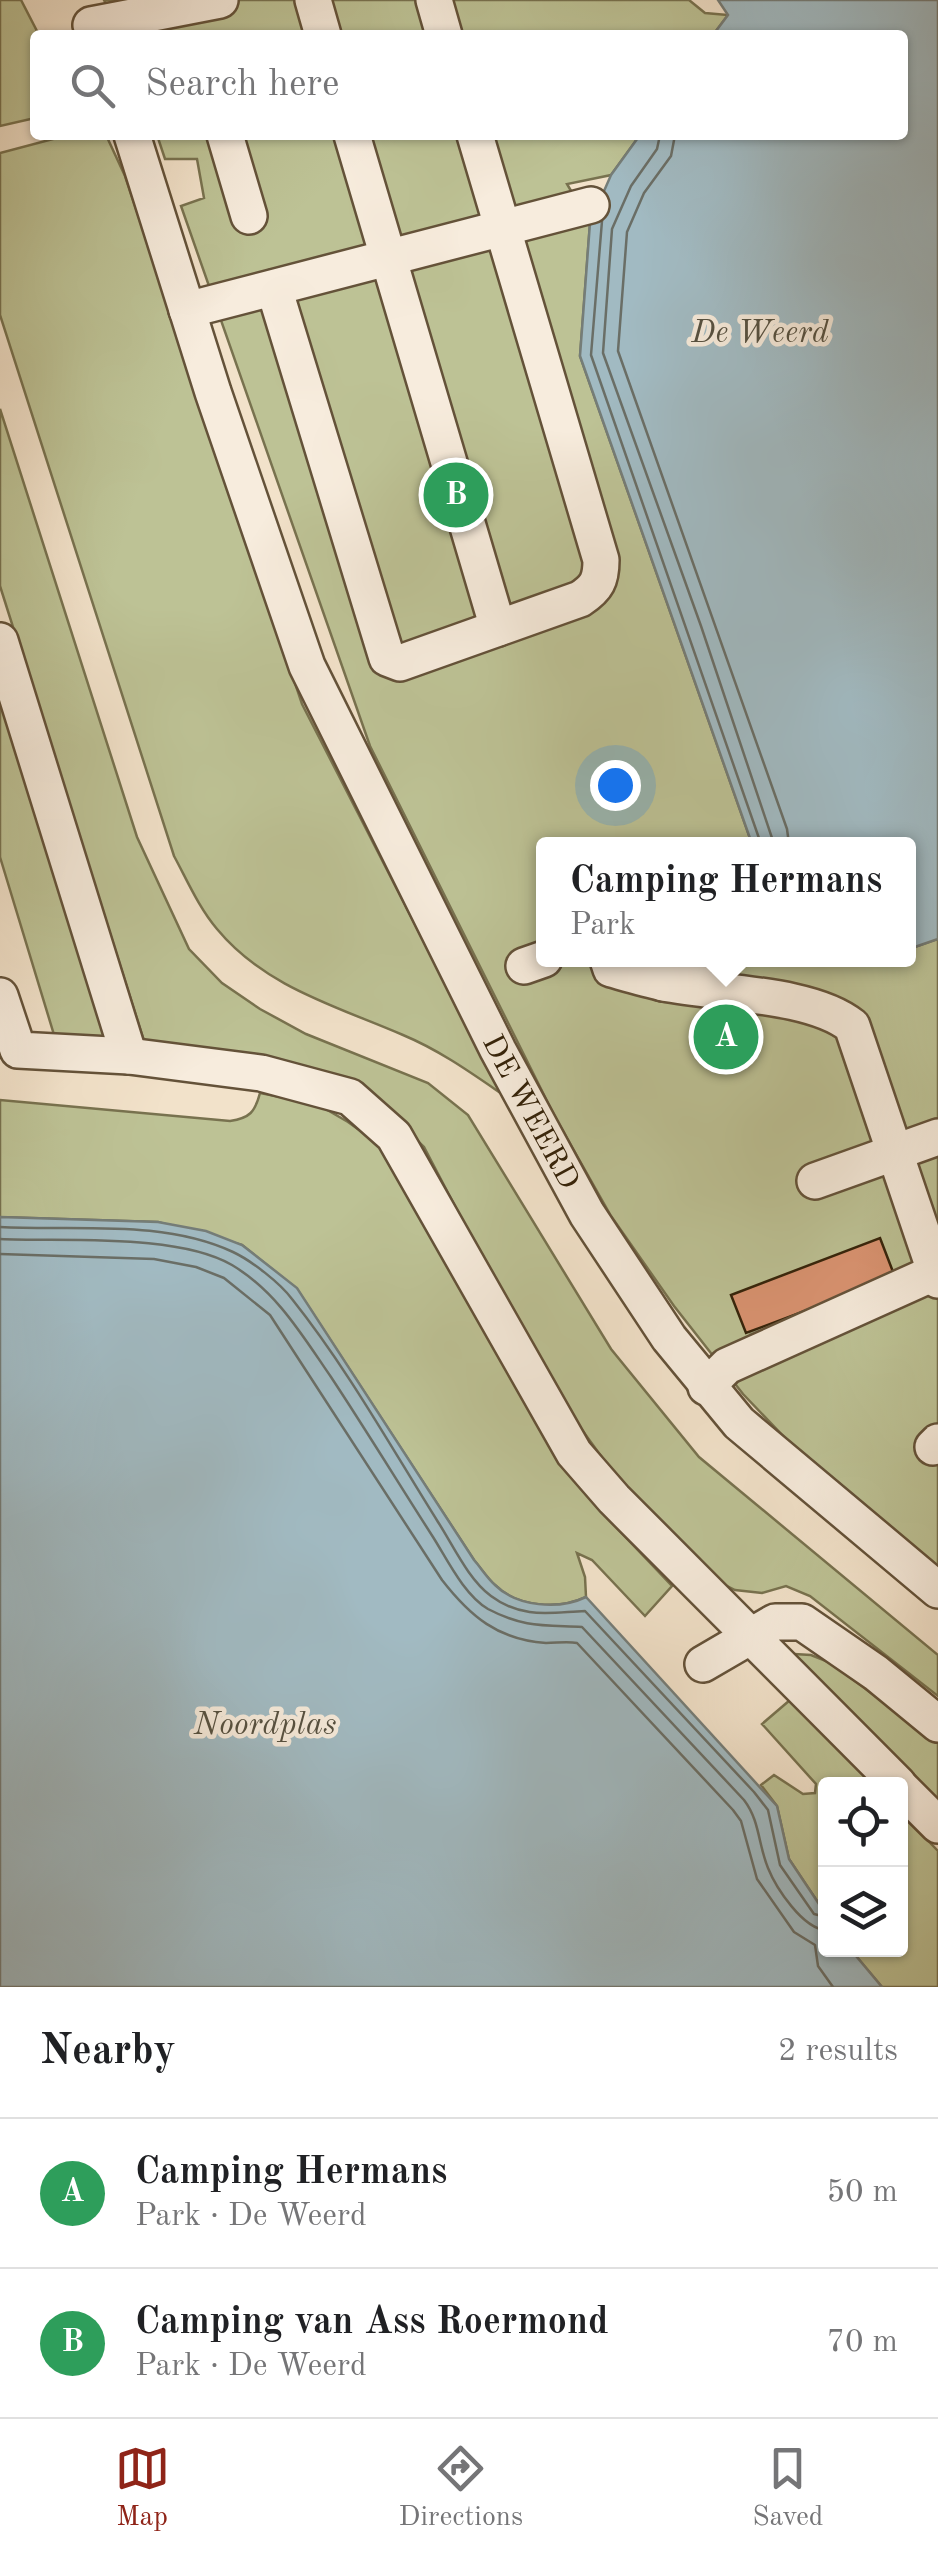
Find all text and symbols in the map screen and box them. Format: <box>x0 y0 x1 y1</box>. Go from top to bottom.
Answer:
search box <box>30 30 908 140</box>
icon: search <box>65 58 120 113</box>
text: Search here <box>145 66 340 104</box>
water label: De Weerd <box>690 318 830 350</box>
pin: B <box>424 458 488 532</box>
your location <box>590 760 641 811</box>
popup <box>536 837 916 967</box>
text: Camping Hermans <box>570 863 882 901</box>
text: Park <box>570 910 636 942</box>
pin: A <box>694 1000 758 1074</box>
street label: DE WEERD <box>476 1030 584 1195</box>
water label: Noordplas <box>193 1710 336 1742</box>
map controls <box>818 1777 908 1957</box>
button: locate <box>818 1777 908 1867</box>
button: layers <box>818 1867 908 1957</box>
text: Nearby <box>40 2031 176 2073</box>
text: 2 results <box>778 2036 898 2068</box>
text: Camping Hermans <box>135 2154 447 2192</box>
text: A <box>60 2177 85 2209</box>
text: 50 m <box>827 2177 898 2209</box>
text: Park · De Weerd <box>135 2201 367 2233</box>
text: Camping van Ass Roermond <box>135 2304 609 2342</box>
text: B <box>61 2327 84 2359</box>
text: 70 m <box>827 2327 898 2359</box>
text: Park · De Weerd <box>135 2351 367 2383</box>
tab: Map <box>115 2441 170 2536</box>
tab: Directions <box>399 2441 523 2536</box>
tab: Saved <box>752 2441 823 2536</box>

